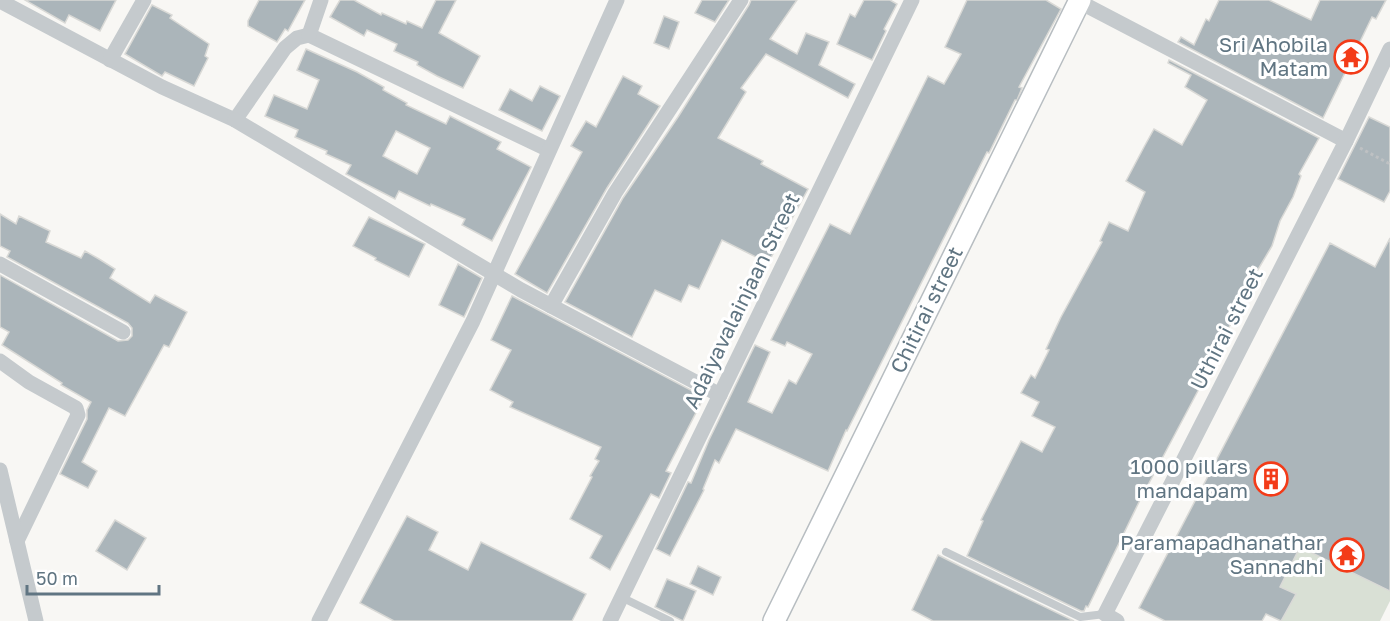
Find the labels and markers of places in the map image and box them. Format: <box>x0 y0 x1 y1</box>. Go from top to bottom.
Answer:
place label: Sri Ahobila Matam <box>1219 31 1328 81</box>
temple icon: Sri Ahobila Matam <box>1333 39 1369 75</box>
place label: 1000 pillars mandapam <box>1130 453 1248 503</box>
building icon: 1000 pillars mandapam <box>1253 461 1289 497</box>
place label: Paramapadhanathar Sannadhi <box>1120 529 1324 579</box>
temple icon: Paramapadhanathar Sannadhi <box>1329 537 1365 573</box>

